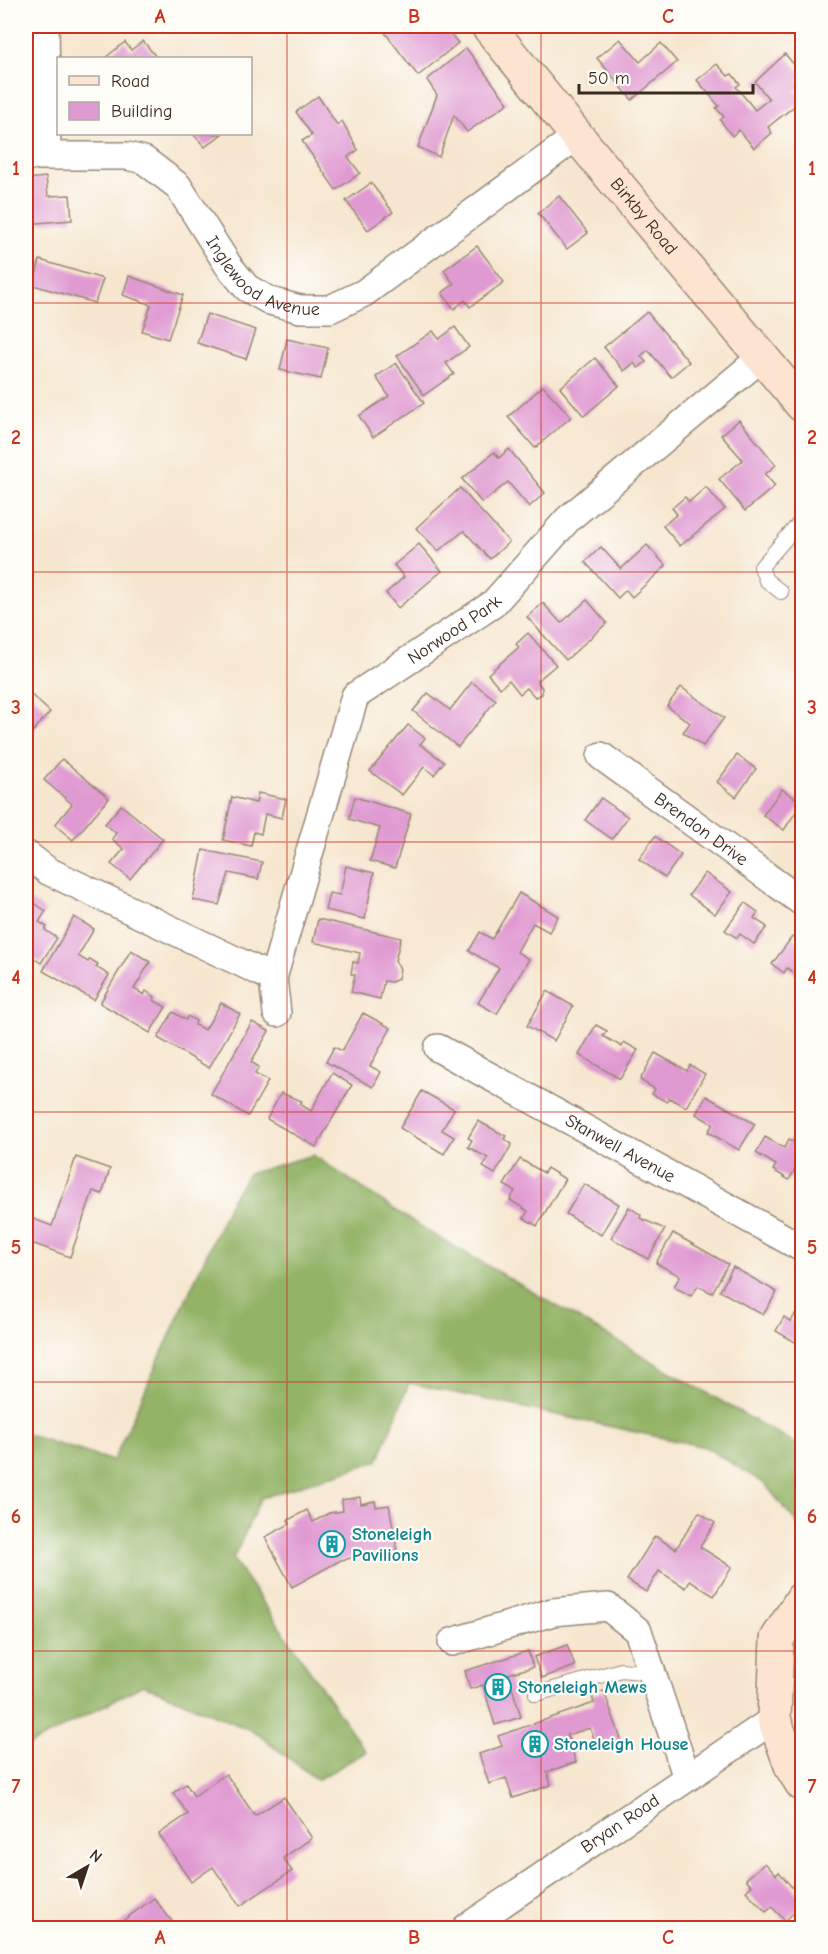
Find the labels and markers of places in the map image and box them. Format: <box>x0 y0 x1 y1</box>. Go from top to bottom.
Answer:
place label: Stoneleigh Pavilions <box>352 1524 432 1566</box>
building icon: Stoneleigh Pavilions <box>317 1529 347 1559</box>
building icon: Stoneleigh Mews <box>483 1672 513 1702</box>
place label: Stoneleigh Mews <box>518 1677 647 1698</box>
building icon: Stoneleigh House <box>520 1729 550 1759</box>
place label: Stoneleigh House <box>554 1734 689 1755</box>

